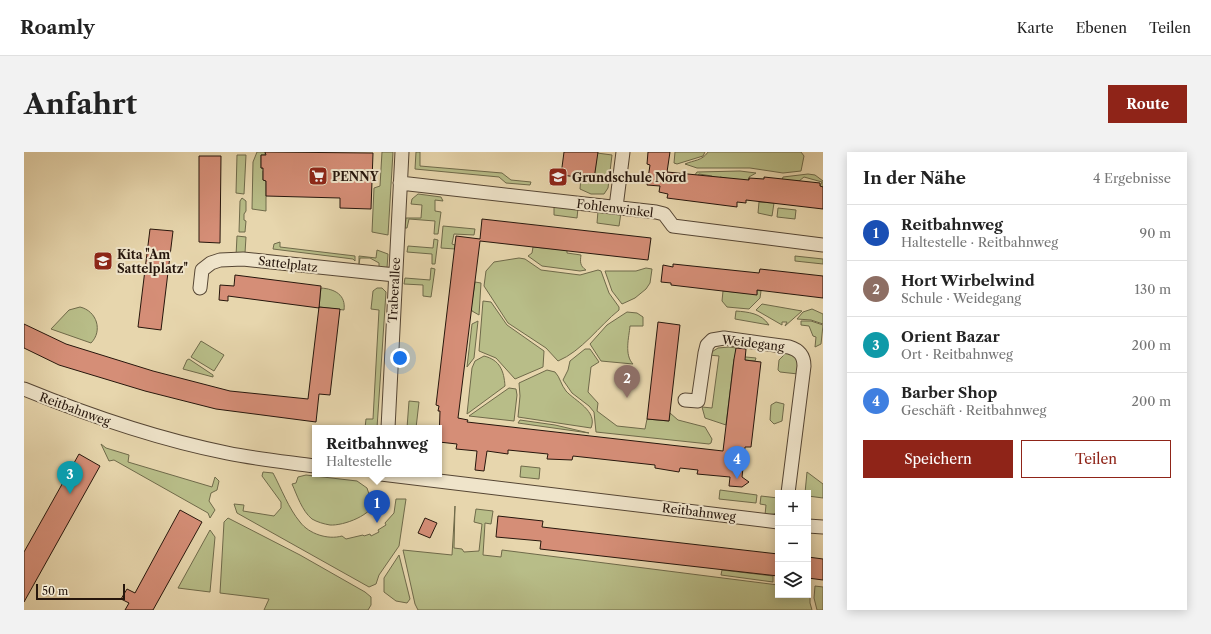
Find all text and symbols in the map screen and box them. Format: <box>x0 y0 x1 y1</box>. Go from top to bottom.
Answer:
text: Roamly <box>20 16 95 39</box>
text: Karte <box>1017 19 1054 37</box>
text: Ebenen <box>1076 19 1127 37</box>
text: Teilen <box>1149 19 1191 37</box>
button: Route <box>1108 85 1187 123</box>
text: Anfahrt <box>24 87 137 121</box>
supermarket icon: PENNY <box>307 165 329 187</box>
school or university icon: Grundschule Nord <box>547 166 569 188</box>
text: In der Nähe <box>863 168 966 188</box>
place label: PENNY <box>332 169 380 184</box>
place label: Grundschule Nord <box>572 170 686 185</box>
text: 4 Ergebnisse <box>1093 170 1171 186</box>
street label: Fohlenwinkel <box>576 196 655 220</box>
text: Reitbahnweg <box>901 215 1003 234</box>
text: 1 <box>873 225 879 241</box>
text: 90 m <box>1140 225 1171 241</box>
text: Haltestelle · Reitbahnweg <box>901 234 1058 250</box>
place label: Kita "Am Sattelplatz" <box>117 247 188 276</box>
school or university icon: Kita "Am Sattelplatz" <box>92 250 114 272</box>
street label: Sattelplatz <box>257 253 319 275</box>
street label: Traberallee <box>385 257 403 323</box>
text: Hort Wirbelwind <box>901 271 1035 290</box>
text: 2 <box>872 281 880 297</box>
text: 130 m <box>1135 281 1171 297</box>
text: Schule · Weidegang <box>901 290 1021 306</box>
text: Orient Bazar <box>901 327 1000 346</box>
street label: Weidegang <box>720 332 786 354</box>
text: 3 <box>872 337 880 353</box>
text: 200 m <box>1131 337 1171 353</box>
text: Ort · Reitbahnweg <box>901 346 1013 362</box>
your location <box>390 348 410 368</box>
pin: 2 <box>614 365 640 398</box>
text: Barber Shop <box>901 383 997 402</box>
street label: Reitbahnweg <box>38 389 113 429</box>
text: 4 <box>872 393 880 409</box>
text: 200 m <box>1131 393 1171 409</box>
text: Geschäft · Reitbahnweg <box>901 402 1046 418</box>
popup <box>312 425 442 477</box>
text: Reitbahnweg <box>326 434 428 453</box>
button: Speichern <box>863 440 1013 478</box>
button: Teilen <box>1021 440 1171 478</box>
pin: 4 <box>724 446 750 479</box>
text: Haltestelle <box>326 453 392 469</box>
pin: 3 <box>57 461 83 494</box>
pin: 1 <box>364 490 390 523</box>
map controls <box>775 490 811 598</box>
button: + <box>775 490 811 526</box>
street label: Reitbahnweg <box>661 500 737 524</box>
button: − <box>775 526 811 562</box>
button: layers <box>775 562 811 598</box>
scale bar <box>36 582 125 601</box>
text: 50 m <box>42 584 68 598</box>

